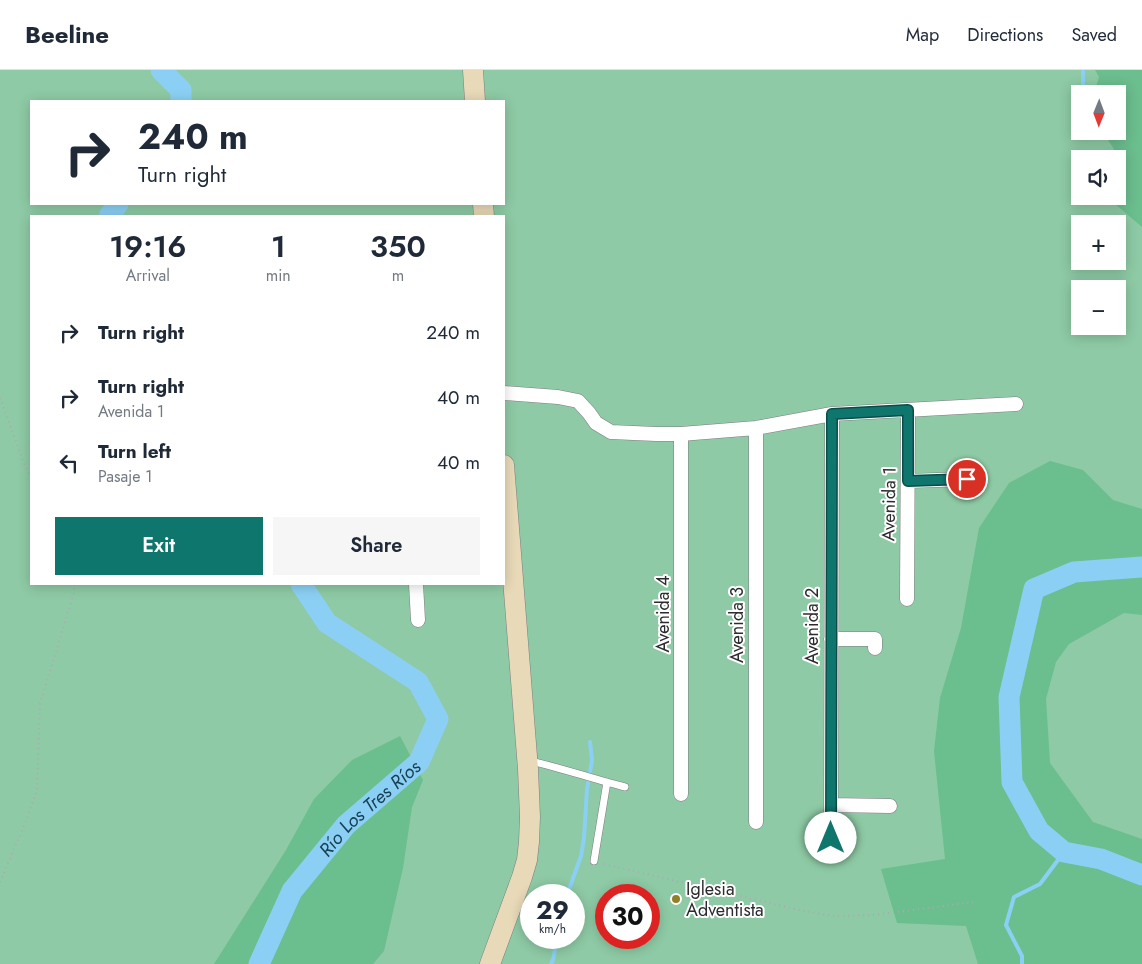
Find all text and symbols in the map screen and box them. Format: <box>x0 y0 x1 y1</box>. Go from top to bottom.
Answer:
text: Beeline <box>25 17 109 52</box>
text: Map <box>906 22 939 48</box>
text: Directions <box>967 22 1043 48</box>
text: Saved <box>1071 22 1117 48</box>
north arrow <box>1071 85 1126 140</box>
map controls <box>1071 85 1126 335</box>
text: 240 m <box>138 112 248 162</box>
icon: right <box>55 120 120 185</box>
button: sound <box>1071 150 1126 205</box>
text: Turn right <box>138 158 226 190</box>
button: + <box>1071 215 1126 270</box>
text: 19:16 <box>109 225 187 268</box>
text: 1 <box>271 225 286 268</box>
text: 350 <box>370 225 426 268</box>
text: Arrival <box>126 264 170 287</box>
text: min <box>266 264 291 287</box>
text: m <box>392 264 404 287</box>
button: − <box>1071 280 1126 335</box>
icon: right <box>55 319 83 347</box>
text: Turn right <box>98 319 184 346</box>
text: 240 m <box>426 319 480 346</box>
text: Turn right <box>98 373 184 400</box>
icon: right <box>55 384 83 412</box>
text: 40 m <box>437 384 480 411</box>
text: Avenida 1 <box>98 400 164 423</box>
text: Turn left <box>98 438 171 465</box>
icon: left <box>55 449 83 477</box>
text: 40 m <box>437 449 480 476</box>
pin <box>946 458 988 500</box>
text: Pasaje 1 <box>98 465 152 488</box>
icon: arrive <box>953 465 981 493</box>
street label: Avenida 1 <box>875 467 903 541</box>
button: Exit <box>55 517 263 575</box>
button: Share <box>273 517 480 575</box>
street label: Avenida 4 <box>650 576 676 652</box>
street label: Avenida 3 <box>724 587 750 663</box>
street label: Avenida 2 <box>799 588 825 664</box>
water label: Río Los Tres Ríos <box>312 753 426 862</box>
position arrow <box>804 811 856 863</box>
place label: Iglesia Adventista <box>686 876 764 923</box>
speed limit sign: 30 <box>595 884 660 949</box>
text: 29 <box>536 892 569 928</box>
marker: Iglesia Adventista <box>670 893 682 905</box>
text: km/h <box>539 920 566 938</box>

